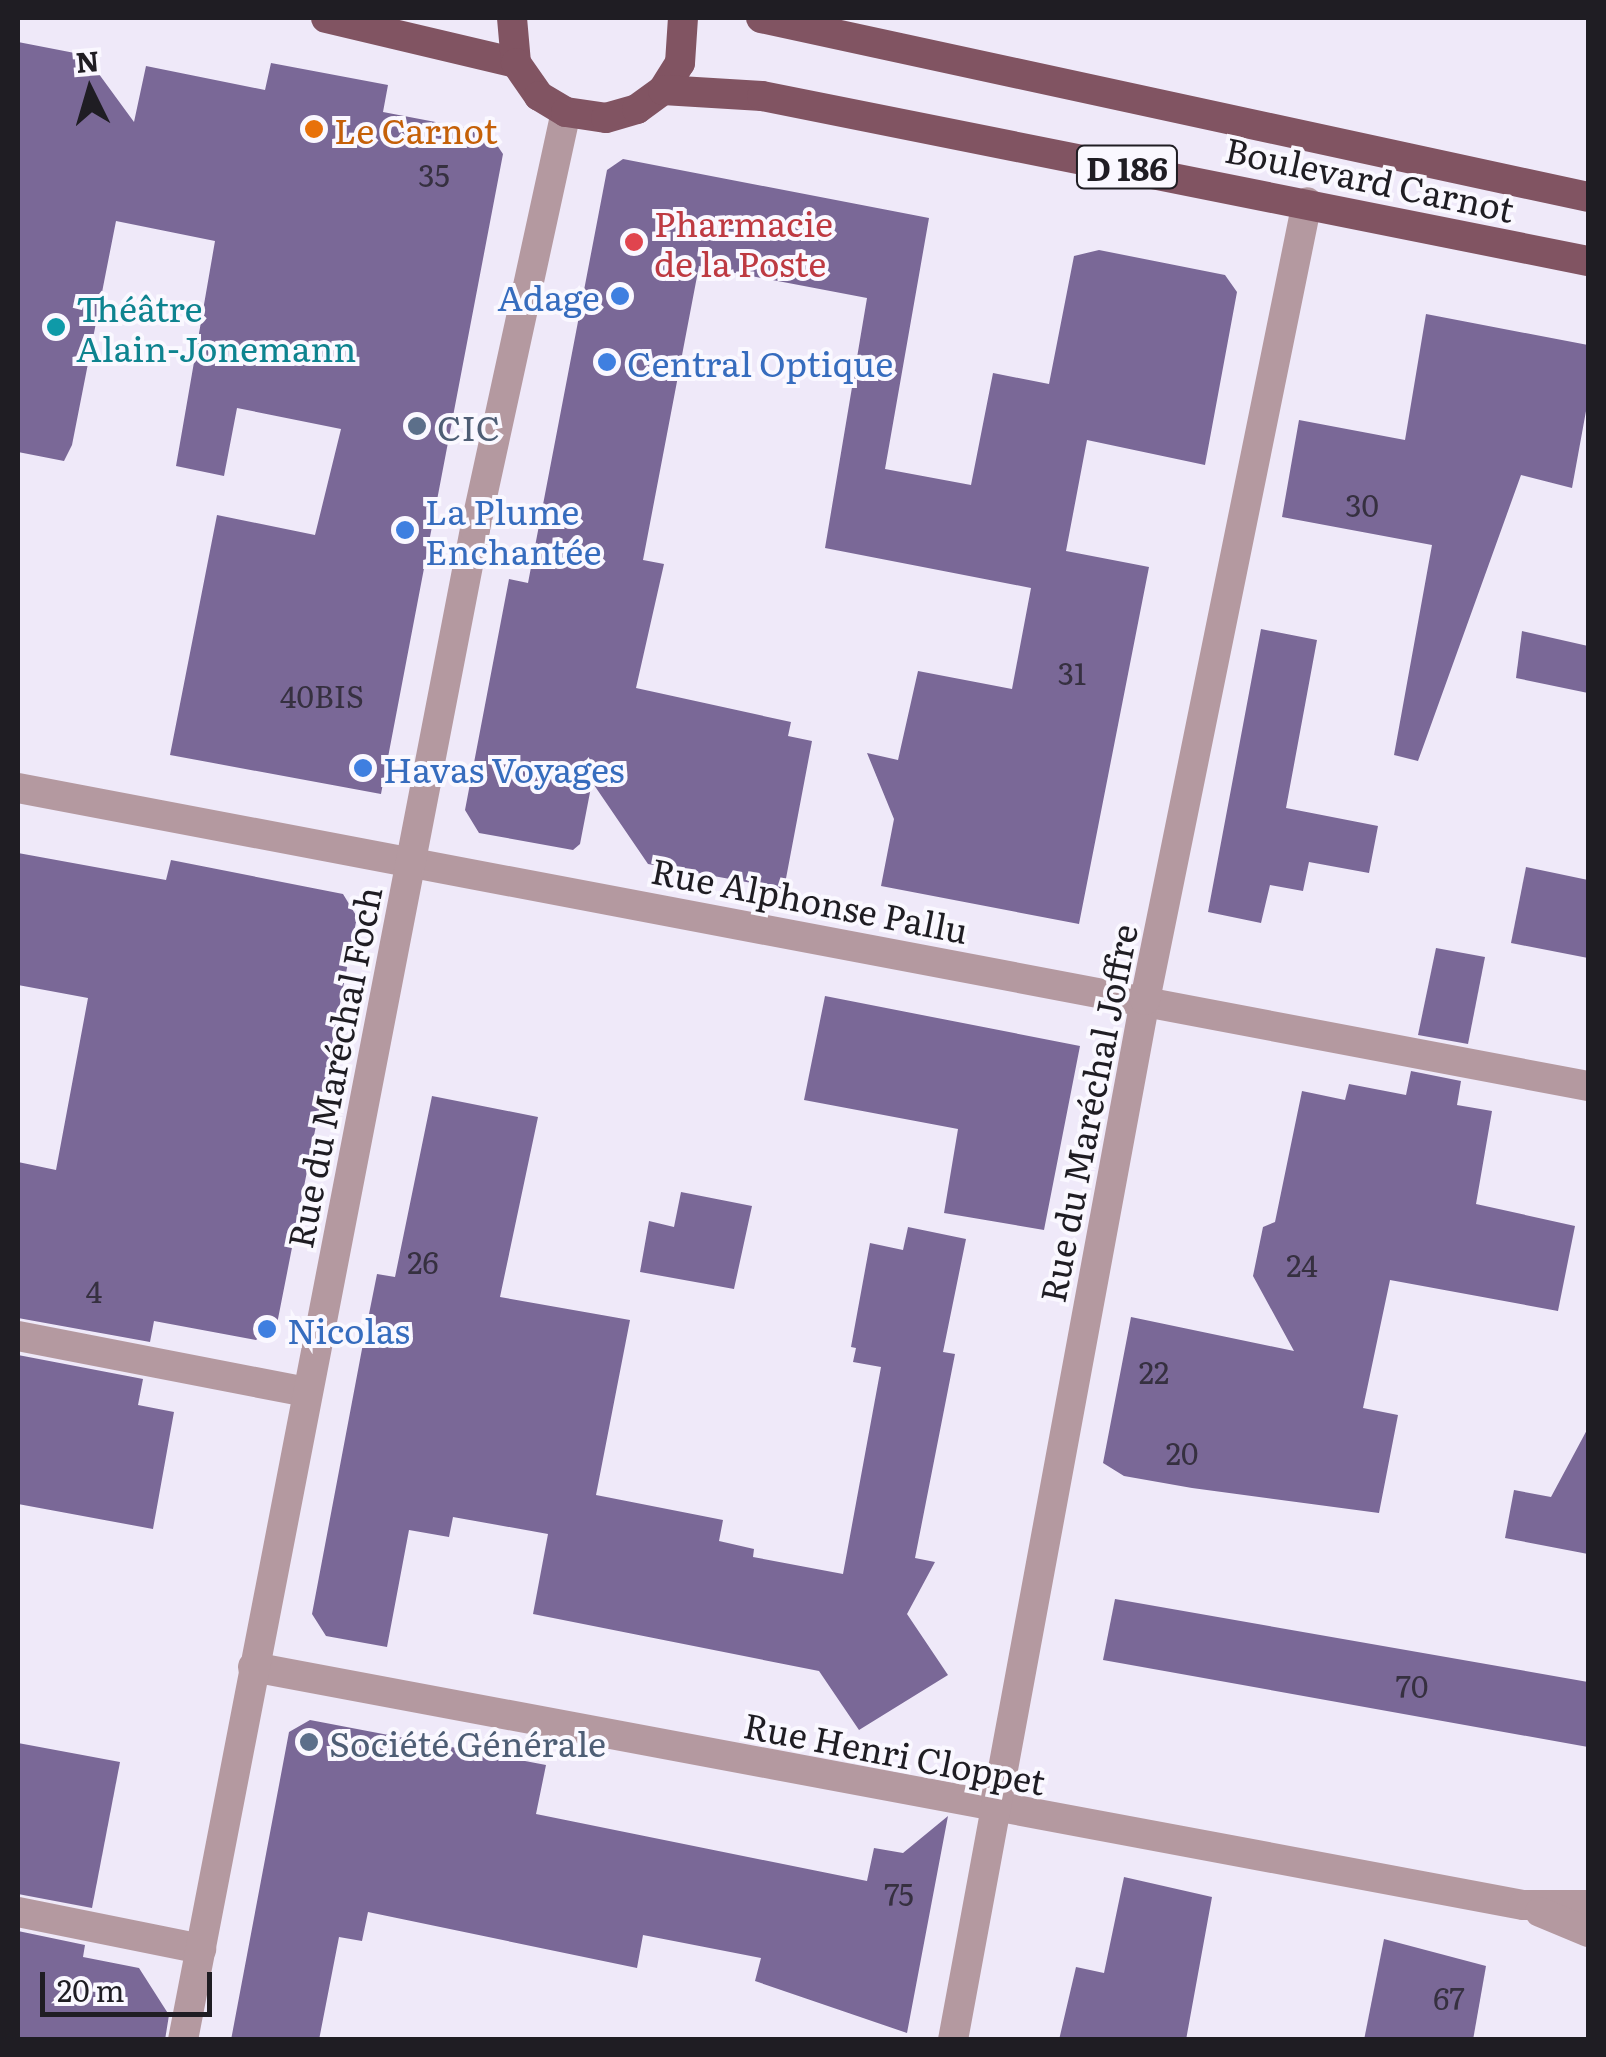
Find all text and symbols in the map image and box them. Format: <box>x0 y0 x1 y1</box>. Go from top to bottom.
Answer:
text: N <box>74 38 101 82</box>
north arrow <box>40 40 140 140</box>
place label: Le Carnot <box>334 108 498 150</box>
marker: Le Carnot <box>303 118 325 140</box>
street label: Boulevard Carnot <box>1222 127 1518 229</box>
road number: D 186 <box>1074 140 1180 194</box>
house number: 35 <box>418 156 450 192</box>
place label: Pharmacie de la Poste <box>654 201 833 283</box>
marker: Pharmacie de la Poste <box>623 231 645 253</box>
place label: Adage <box>497 275 600 317</box>
marker: Adage <box>609 285 631 307</box>
place label: Théâtre Alain-Jonemann <box>76 286 356 368</box>
marker: Théâtre Alain-Jonemann <box>45 316 67 338</box>
place label: Central Optique <box>627 341 893 383</box>
marker: Central Optique <box>596 351 618 373</box>
place label: CIC <box>437 405 500 447</box>
marker: CIC <box>406 415 428 437</box>
house number: 30 <box>1345 486 1379 522</box>
place label: La Plume Enchantée <box>425 489 602 571</box>
marker: La Plume Enchantée <box>394 519 416 541</box>
house number: 31 <box>1058 654 1086 690</box>
house number: 40BIS <box>280 677 364 713</box>
place label: Havas Voyages <box>383 747 624 789</box>
marker: Havas Voyages <box>352 757 374 779</box>
street label: Rue Alphonse Pallu <box>648 848 972 950</box>
street label: Rue du Maréchal Foch <box>277 883 389 1251</box>
street label: Rue du Maréchal Joffre <box>1030 920 1144 1306</box>
house number: 26 <box>407 1243 439 1279</box>
house number: 24 <box>1286 1246 1318 1282</box>
house number: 4 <box>86 1272 102 1308</box>
place label: Nicolas <box>287 1308 410 1350</box>
marker: Nicolas <box>256 1318 278 1340</box>
house number: 22 <box>1139 1353 1169 1389</box>
house number: 20 <box>1166 1434 1198 1470</box>
house number: 70 <box>1396 1667 1428 1703</box>
street label: Rue Henri Cloppet <box>741 1702 1049 1802</box>
place label: Société Générale <box>329 1721 606 1763</box>
marker: Société Générale <box>298 1731 320 1753</box>
house number: 75 <box>884 1875 914 1911</box>
scale bar <box>45 1952 218 2014</box>
text: 20 m <box>57 1967 125 2011</box>
house number: 67 <box>1433 1979 1465 2015</box>

